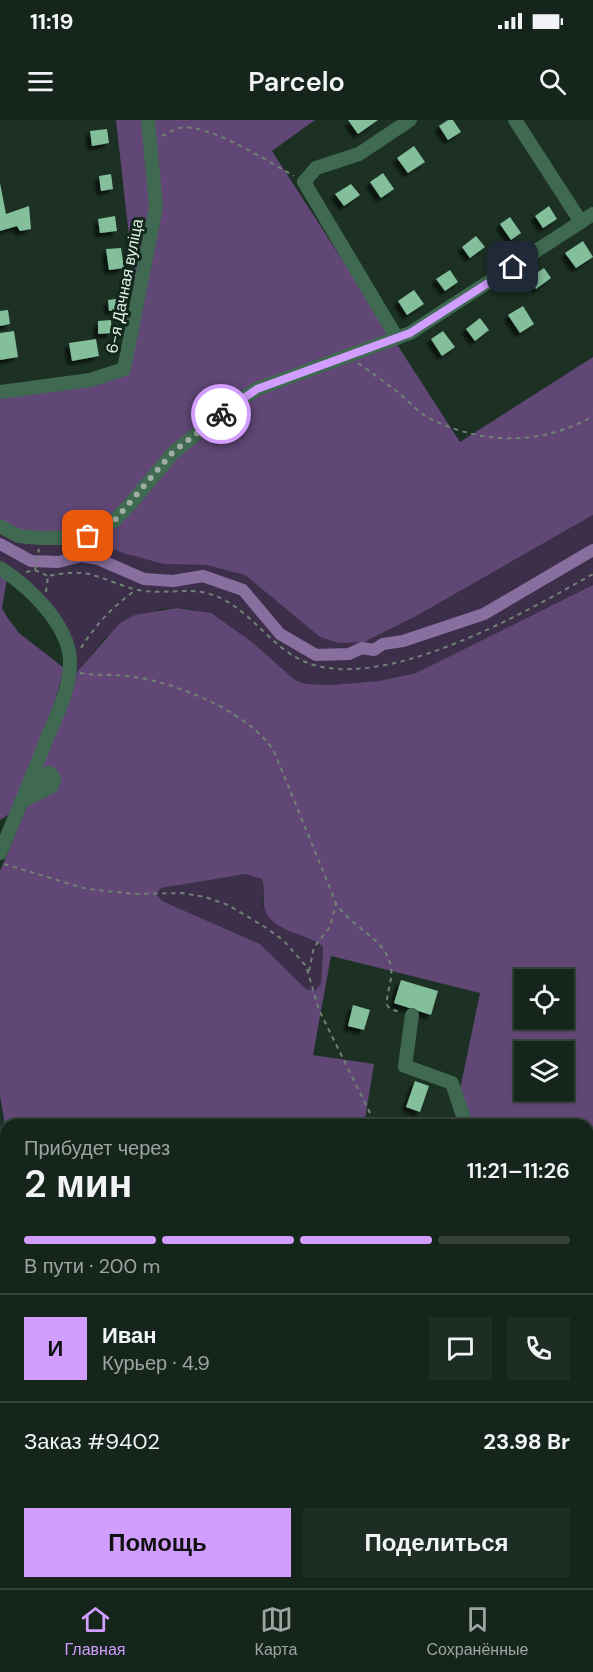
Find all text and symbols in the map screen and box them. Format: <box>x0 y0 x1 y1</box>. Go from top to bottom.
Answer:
text: 11:19 <box>30 7 74 36</box>
text: Parcelo <box>248 64 345 99</box>
icon: menu <box>24 65 57 98</box>
icon: search <box>536 65 569 98</box>
street label: 6-я Дачная вуліца <box>101 217 148 355</box>
pin <box>487 241 538 292</box>
icon: home <box>496 250 529 283</box>
courier <box>191 384 251 444</box>
icon: bike <box>205 398 238 431</box>
pin <box>62 510 113 561</box>
icon: bag <box>71 519 104 552</box>
map controls <box>514 969 574 1101</box>
button: locate <box>514 969 574 1029</box>
button: layers <box>514 1041 574 1101</box>
text: Прибудет через <box>24 1135 170 1161</box>
text: 11:21–11:26 <box>467 1156 570 1185</box>
text: 2 мин <box>24 1158 132 1209</box>
text: В пути · 200 m <box>24 1253 160 1279</box>
button: chat <box>429 1317 492 1380</box>
button: phone <box>507 1317 570 1380</box>
text: Иван <box>102 1321 157 1350</box>
text: И <box>48 1334 63 1363</box>
text: Курьер · 4.9 <box>102 1350 210 1376</box>
text: Заказ #9402 <box>24 1427 160 1456</box>
text: 23.98 Br <box>483 1427 570 1456</box>
button: Помощь <box>24 1508 291 1577</box>
button: Поделиться <box>303 1508 570 1577</box>
tab: Главная <box>65 1603 125 1660</box>
tab: Карта <box>255 1603 297 1660</box>
tab: Сохранённые <box>427 1603 528 1660</box>

